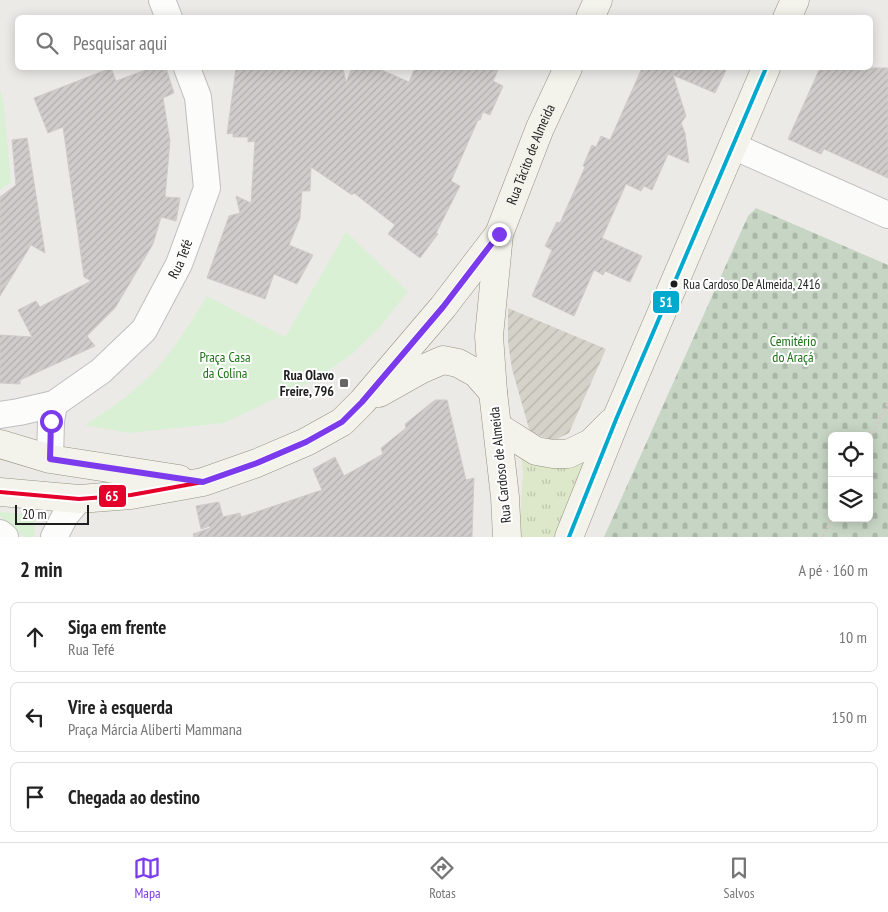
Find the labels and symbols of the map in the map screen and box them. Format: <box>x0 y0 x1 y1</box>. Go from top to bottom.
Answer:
street label: Rua Tácito de Almeida <box>502 101 559 207</box>
route end <box>488 223 511 246</box>
street label: Rua Tefé <box>164 236 196 282</box>
place label: Rua Cardoso De Almeida, 2416 <box>683 276 821 293</box>
marker: Rua Cardoso De Almeida, 2416 <box>669 279 679 289</box>
line badge: 51 <box>652 290 680 314</box>
text: 51 <box>659 293 673 311</box>
park label: Cemitério do Araçá <box>770 332 816 366</box>
park label: Praça Casa da Colina <box>199 348 251 382</box>
place label: Rua Olavo Freire, 796 <box>280 366 334 400</box>
marker: Rua Olavo Freire, 796 <box>338 377 350 389</box>
street label: Rua Cardoso de Almeida <box>485 406 515 524</box>
route start <box>40 410 63 433</box>
line badge: 65 <box>98 484 127 508</box>
text: 65 <box>105 487 119 505</box>
scale bar <box>15 502 89 525</box>

